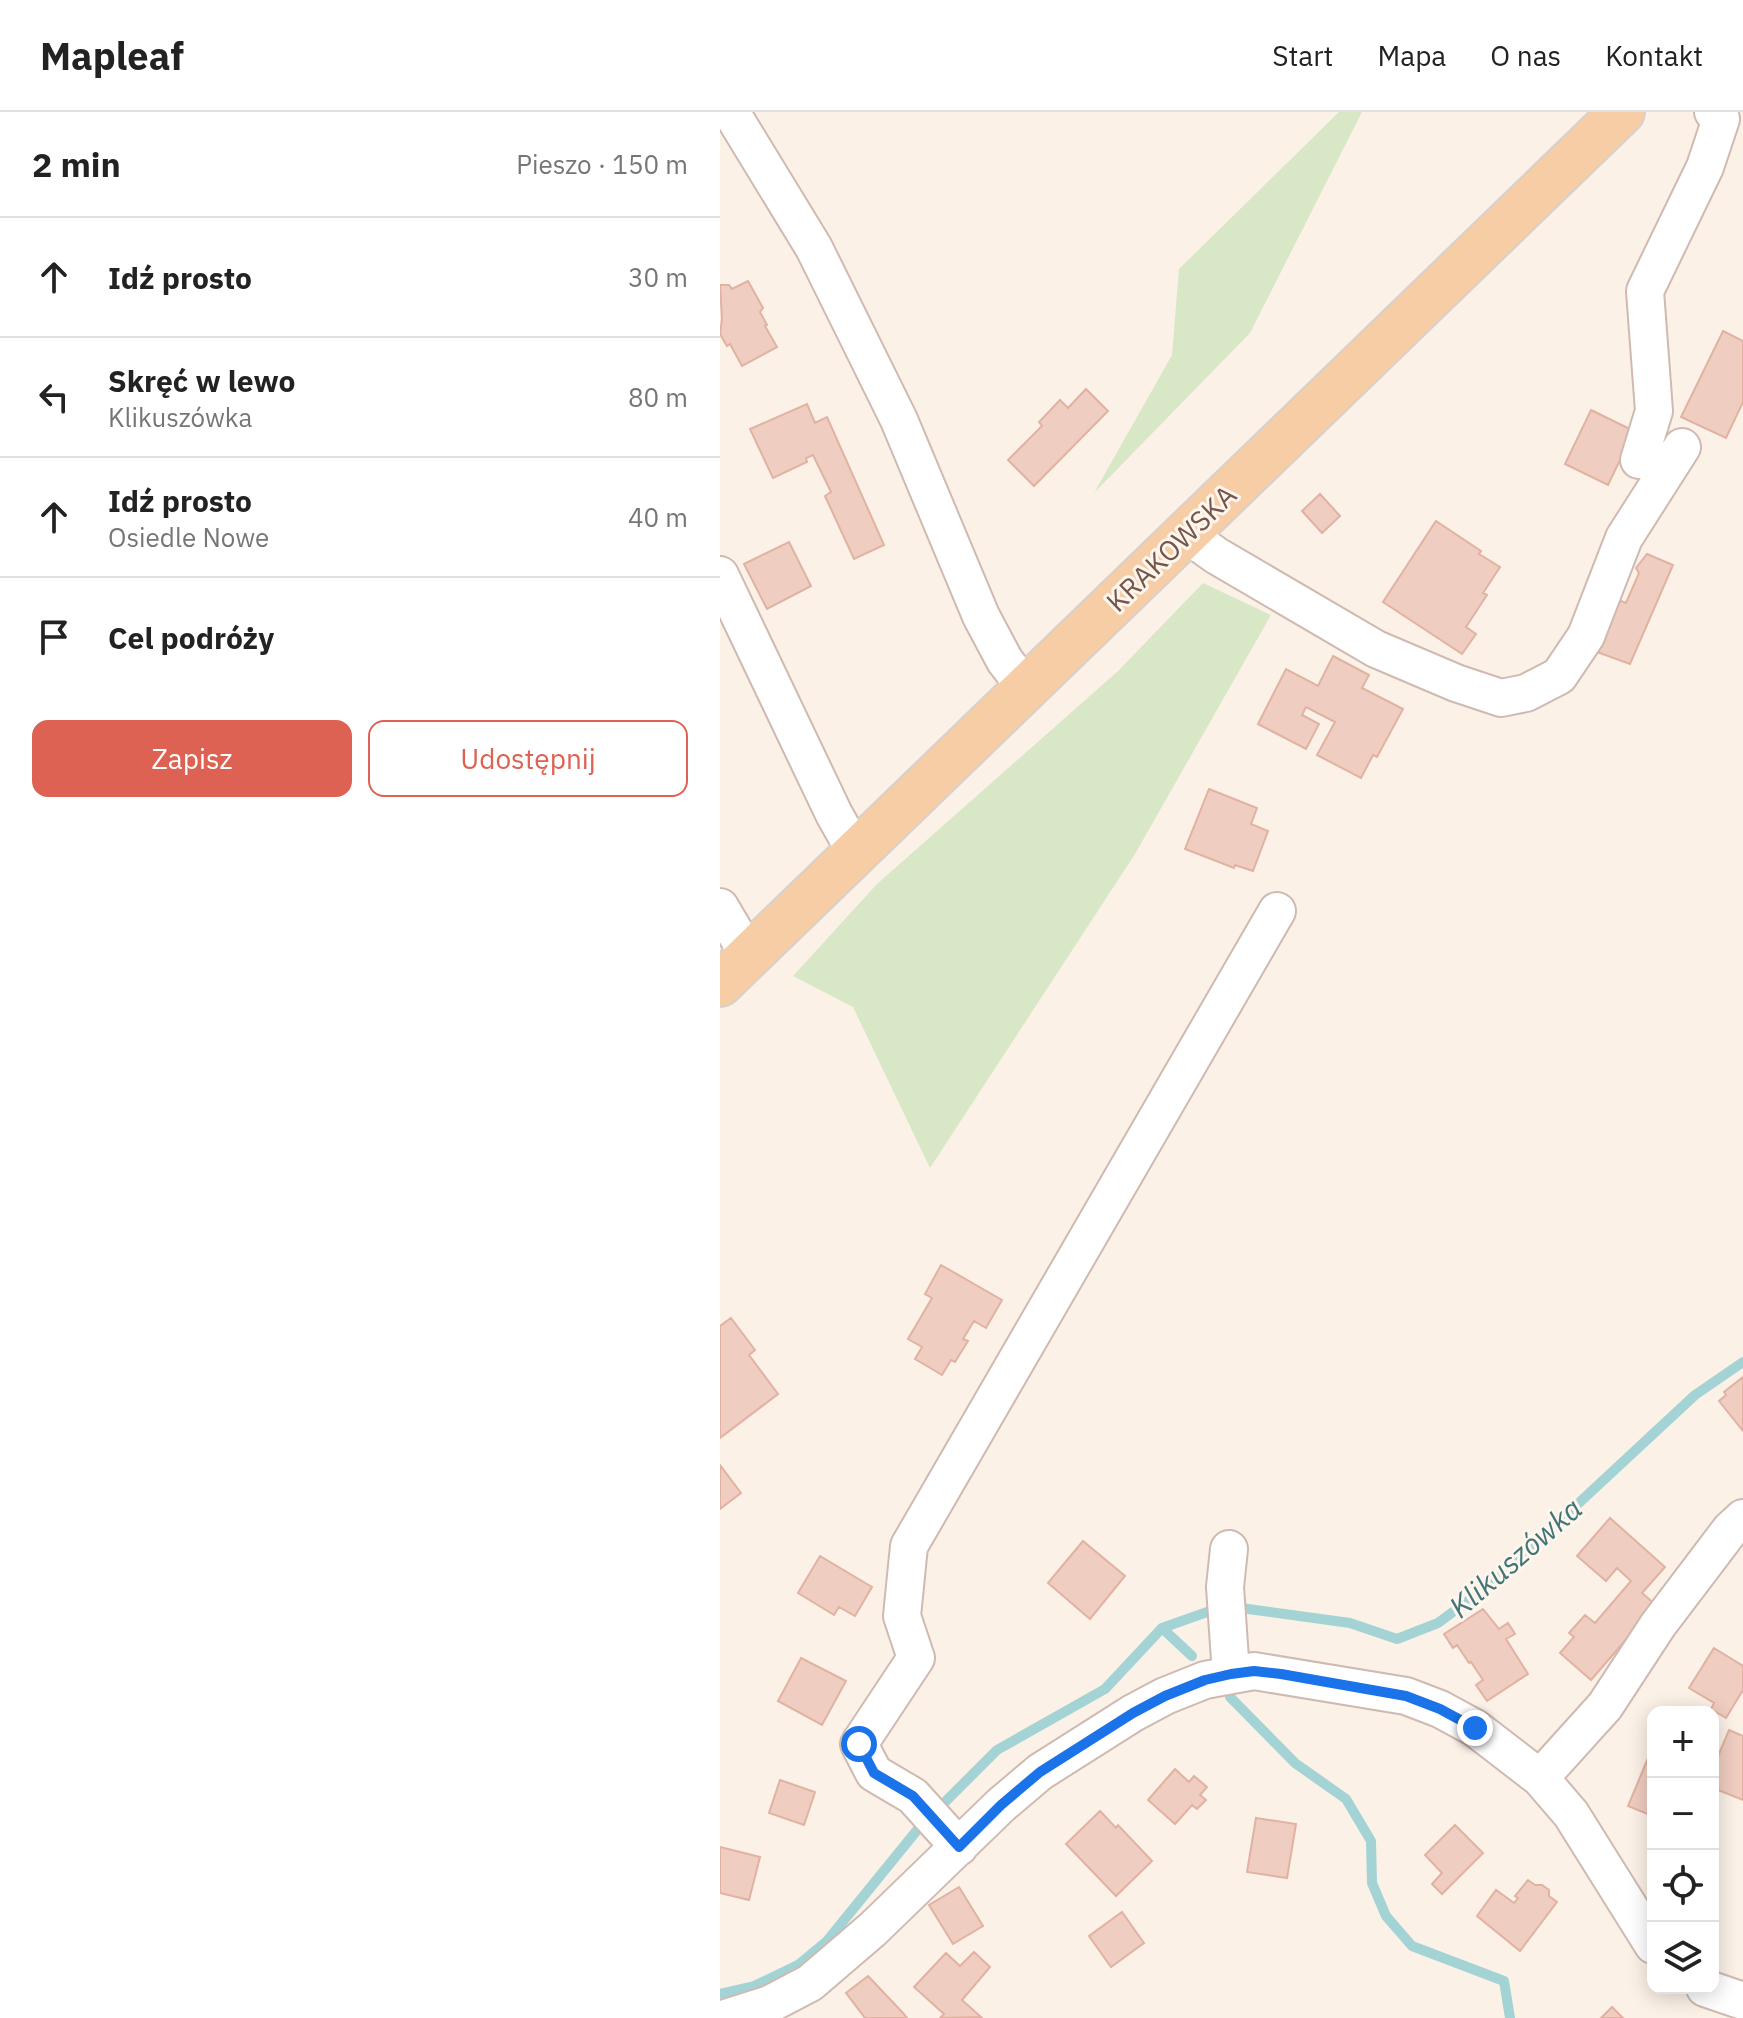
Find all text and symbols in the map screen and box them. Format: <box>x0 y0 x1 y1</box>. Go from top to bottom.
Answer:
text: Mapleaf <box>40 31 184 80</box>
text: Start <box>1272 37 1333 74</box>
text: Mapa <box>1377 37 1446 74</box>
text: O nas <box>1490 37 1561 74</box>
text: Kontakt <box>1605 37 1703 74</box>
text: 2 min <box>32 142 121 186</box>
text: Pieszo · 150 m <box>516 147 688 181</box>
icon: ahead <box>32 255 76 299</box>
text: Idź prosto <box>108 258 252 297</box>
text: 30 m <box>628 260 688 294</box>
text: Skręć w lewo <box>108 361 295 400</box>
icon: left <box>32 375 76 419</box>
text: 80 m <box>628 380 688 414</box>
text: Klikuszówka <box>108 400 252 434</box>
street label: KRAKOWSKA <box>1098 477 1244 619</box>
text: Idź prosto <box>108 481 252 520</box>
icon: ahead <box>32 495 76 539</box>
text: 40 m <box>628 500 688 534</box>
text: Osiedle Nowe <box>108 520 269 554</box>
icon: arrive <box>32 615 76 659</box>
text: Cel podróży <box>108 618 274 657</box>
button: Zapisz <box>32 720 352 797</box>
button: Udostępnij <box>368 720 688 797</box>
water label: Klikuszówka <box>1440 1488 1590 1626</box>
map controls <box>1647 1706 1719 1994</box>
button: + <box>1647 1706 1719 1778</box>
route end <box>1457 1710 1493 1746</box>
route start <box>841 1726 877 1762</box>
button: − <box>1647 1778 1719 1850</box>
button: locate <box>1647 1850 1719 1922</box>
button: layers <box>1647 1922 1719 1994</box>

